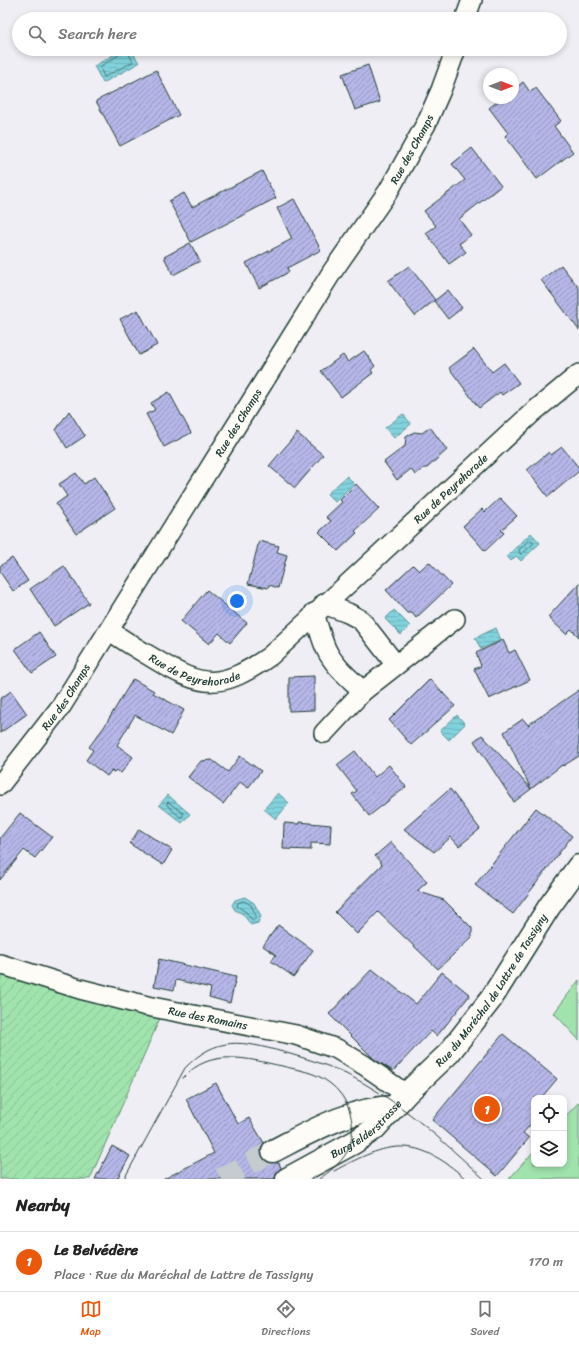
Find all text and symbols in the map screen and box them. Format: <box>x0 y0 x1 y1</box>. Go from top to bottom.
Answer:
search box <box>12 12 567 56</box>
text: Search here <box>58 21 137 47</box>
icon: search <box>26 23 48 45</box>
north arrow <box>483 68 519 104</box>
street label: Rue des Champs <box>385 111 439 188</box>
street label: Rue des Champs <box>210 384 267 460</box>
street label: Rue de Peyrehorade <box>409 449 493 528</box>
your location <box>227 591 247 611</box>
street label: Rue de Peyrehorade <box>145 648 244 691</box>
street label: Rue des Champs <box>36 659 95 734</box>
street label: Rue du Maréchal de Lattre de Tassigny <box>430 909 552 1071</box>
street label: Rue des Romains <box>167 1001 250 1035</box>
pin: 1 <box>474 1094 500 1124</box>
street label: Burgfelderstrasse <box>326 1095 407 1163</box>
map controls <box>531 1095 567 1167</box>
button: locate <box>531 1095 567 1131</box>
button: layers <box>531 1131 567 1167</box>
text: Nearby <box>16 1190 70 1220</box>
text: Le Belvédère <box>54 1237 138 1263</box>
text: 1 <box>26 1250 32 1273</box>
text: 170 m <box>528 1250 563 1273</box>
text: Place · Rue du Maréchal de Lattre de Tassigny <box>54 1263 313 1286</box>
tab: Map <box>80 1298 102 1341</box>
tab: Directions <box>261 1298 311 1341</box>
tab: Saved <box>470 1298 499 1341</box>

